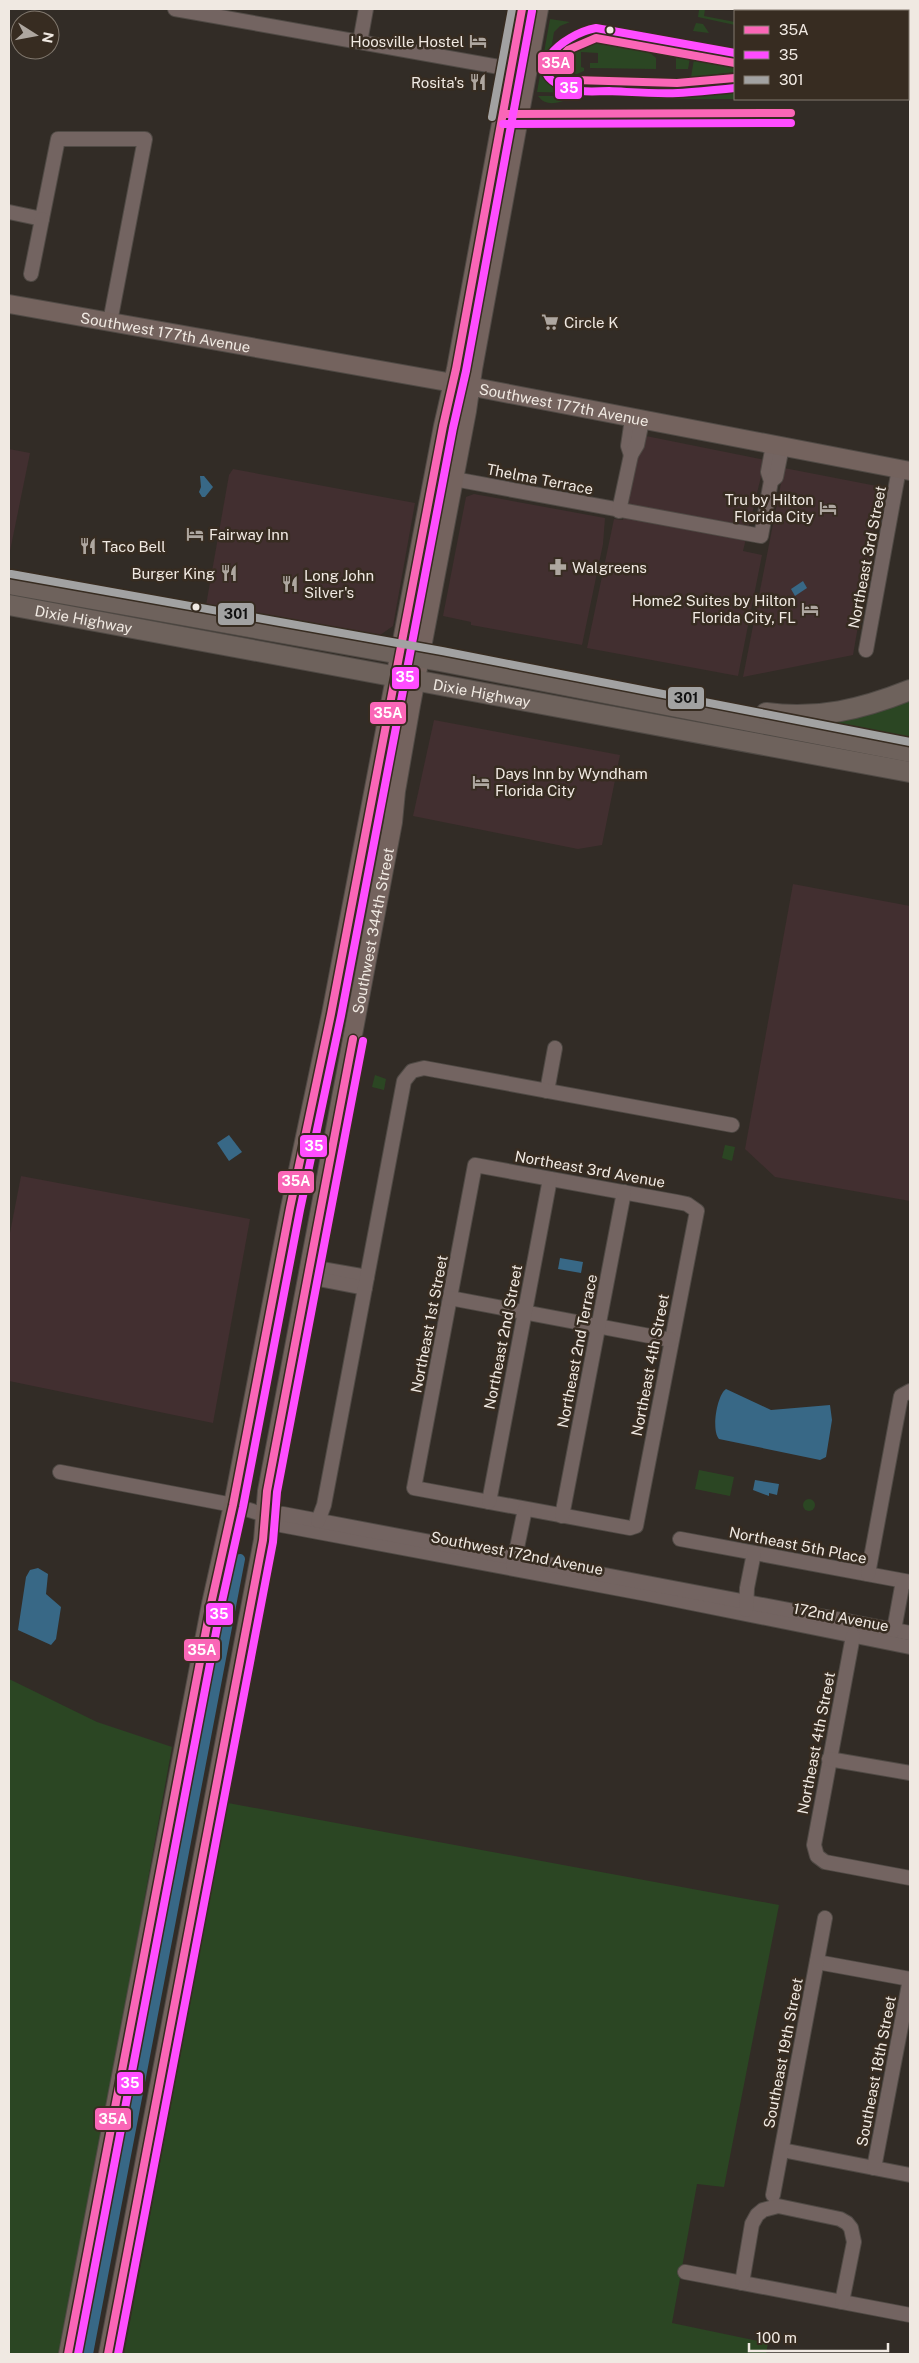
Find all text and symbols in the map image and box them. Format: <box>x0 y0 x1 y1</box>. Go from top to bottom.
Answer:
north arrow <box>10 10 60 60</box>
legend <box>734 10 909 100</box>
text: 35A <box>779 21 809 38</box>
unlabelled marker <box>605 25 615 35</box>
text: N <box>39 31 57 44</box>
hotel icon: Hoosville Hostel <box>468 31 488 51</box>
place label: Hoosville Hostel <box>350 33 464 50</box>
text: 35 <box>779 46 798 63</box>
line badge: 35A <box>537 51 575 75</box>
text: 35A <box>542 55 570 71</box>
text: 301 <box>779 71 804 88</box>
restaurant icon: Rosita's <box>468 72 488 92</box>
place label: Rosita's <box>411 74 464 91</box>
line badge: 35 <box>554 76 583 100</box>
text: 35 <box>560 80 578 96</box>
street label: Southwest 177th Avenue <box>79 308 252 355</box>
supermarket icon: Circle K <box>540 312 560 332</box>
place label: Circle K <box>564 314 618 331</box>
street label: Southwest 177th Avenue <box>478 380 650 429</box>
street label: Thelma Terrace <box>485 460 595 498</box>
street label: Northeast 3rd Street <box>845 484 889 630</box>
place label: Tru by Hilton Florida City <box>725 491 814 525</box>
hotel icon: Tru by Hilton Florida City <box>818 498 838 518</box>
hotel icon: Fairway Inn <box>185 524 205 544</box>
place label: Fairway Inn <box>209 526 289 543</box>
restaurant icon: Taco Bell <box>78 536 98 556</box>
place label: Taco Bell <box>102 538 166 555</box>
pharmacy icon: Walgreens <box>548 557 568 577</box>
place label: Walgreens <box>572 559 647 576</box>
restaurant icon: Burger King <box>219 563 239 583</box>
place label: Burger King <box>131 565 215 582</box>
place label: Long John Silver's <box>304 567 374 601</box>
restaurant icon: Long John Silver's <box>280 574 300 594</box>
place label: Home2 Suites by Hilton Florida City, FL <box>632 592 796 626</box>
hotel icon: Home2 Suites by Hilton Florida City, FL <box>800 599 820 619</box>
street label: Dixie Highway <box>34 601 134 636</box>
unlabelled marker <box>191 602 201 612</box>
line badge: 301 <box>217 602 255 626</box>
text: 301 <box>224 606 248 622</box>
line badge: 35 <box>391 666 420 690</box>
text: 35 <box>396 669 414 685</box>
street label: Dixie Highway <box>432 675 532 710</box>
line badge: 301 <box>667 686 705 710</box>
text: 301 <box>674 690 698 706</box>
line badge: 35A <box>369 701 407 725</box>
text: 35A <box>374 705 402 721</box>
place label: Days Inn by Wyndham Florida City <box>495 765 648 799</box>
hotel icon: Days Inn by Wyndham Florida City <box>471 772 491 792</box>
street label: Southwest 344th Street <box>349 846 397 1015</box>
line badge: 35 <box>299 1134 328 1158</box>
text: 35 <box>305 1138 323 1154</box>
street label: Northeast 3rd Avenue <box>513 1147 667 1191</box>
line badge: 35A <box>277 1170 315 1194</box>
text: 35A <box>282 1173 310 1189</box>
street label: Northeast 1st Street <box>407 1253 451 1394</box>
street label: Northeast 2nd Street <box>481 1263 525 1411</box>
street label: Northeast 2nd Terrace <box>554 1273 600 1429</box>
street label: Northeast 4th Street <box>628 1292 672 1438</box>
street label: Northeast 5th Place <box>728 1523 868 1567</box>
street label: Southwest 172nd Avenue <box>429 1528 605 1578</box>
street label: 172nd Avenue <box>792 1599 890 1635</box>
line badge: 35 <box>205 1602 234 1626</box>
text: 35 <box>210 1606 228 1622</box>
line badge: 35A <box>183 1638 221 1662</box>
text: 35A <box>188 1642 216 1658</box>
street label: Northeast 4th Street <box>794 1670 838 1816</box>
street label: Southeast 19th Street <box>760 1976 806 2130</box>
street label: Southeast 18th Street <box>853 1994 899 2148</box>
line badge: 35 <box>116 2071 144 2095</box>
text: 35 <box>121 2075 139 2091</box>
line badge: 35A <box>94 2107 132 2131</box>
text: 35A <box>99 2111 127 2127</box>
scale bar <box>749 2320 888 2352</box>
text: 100 m <box>756 2329 797 2346</box>

